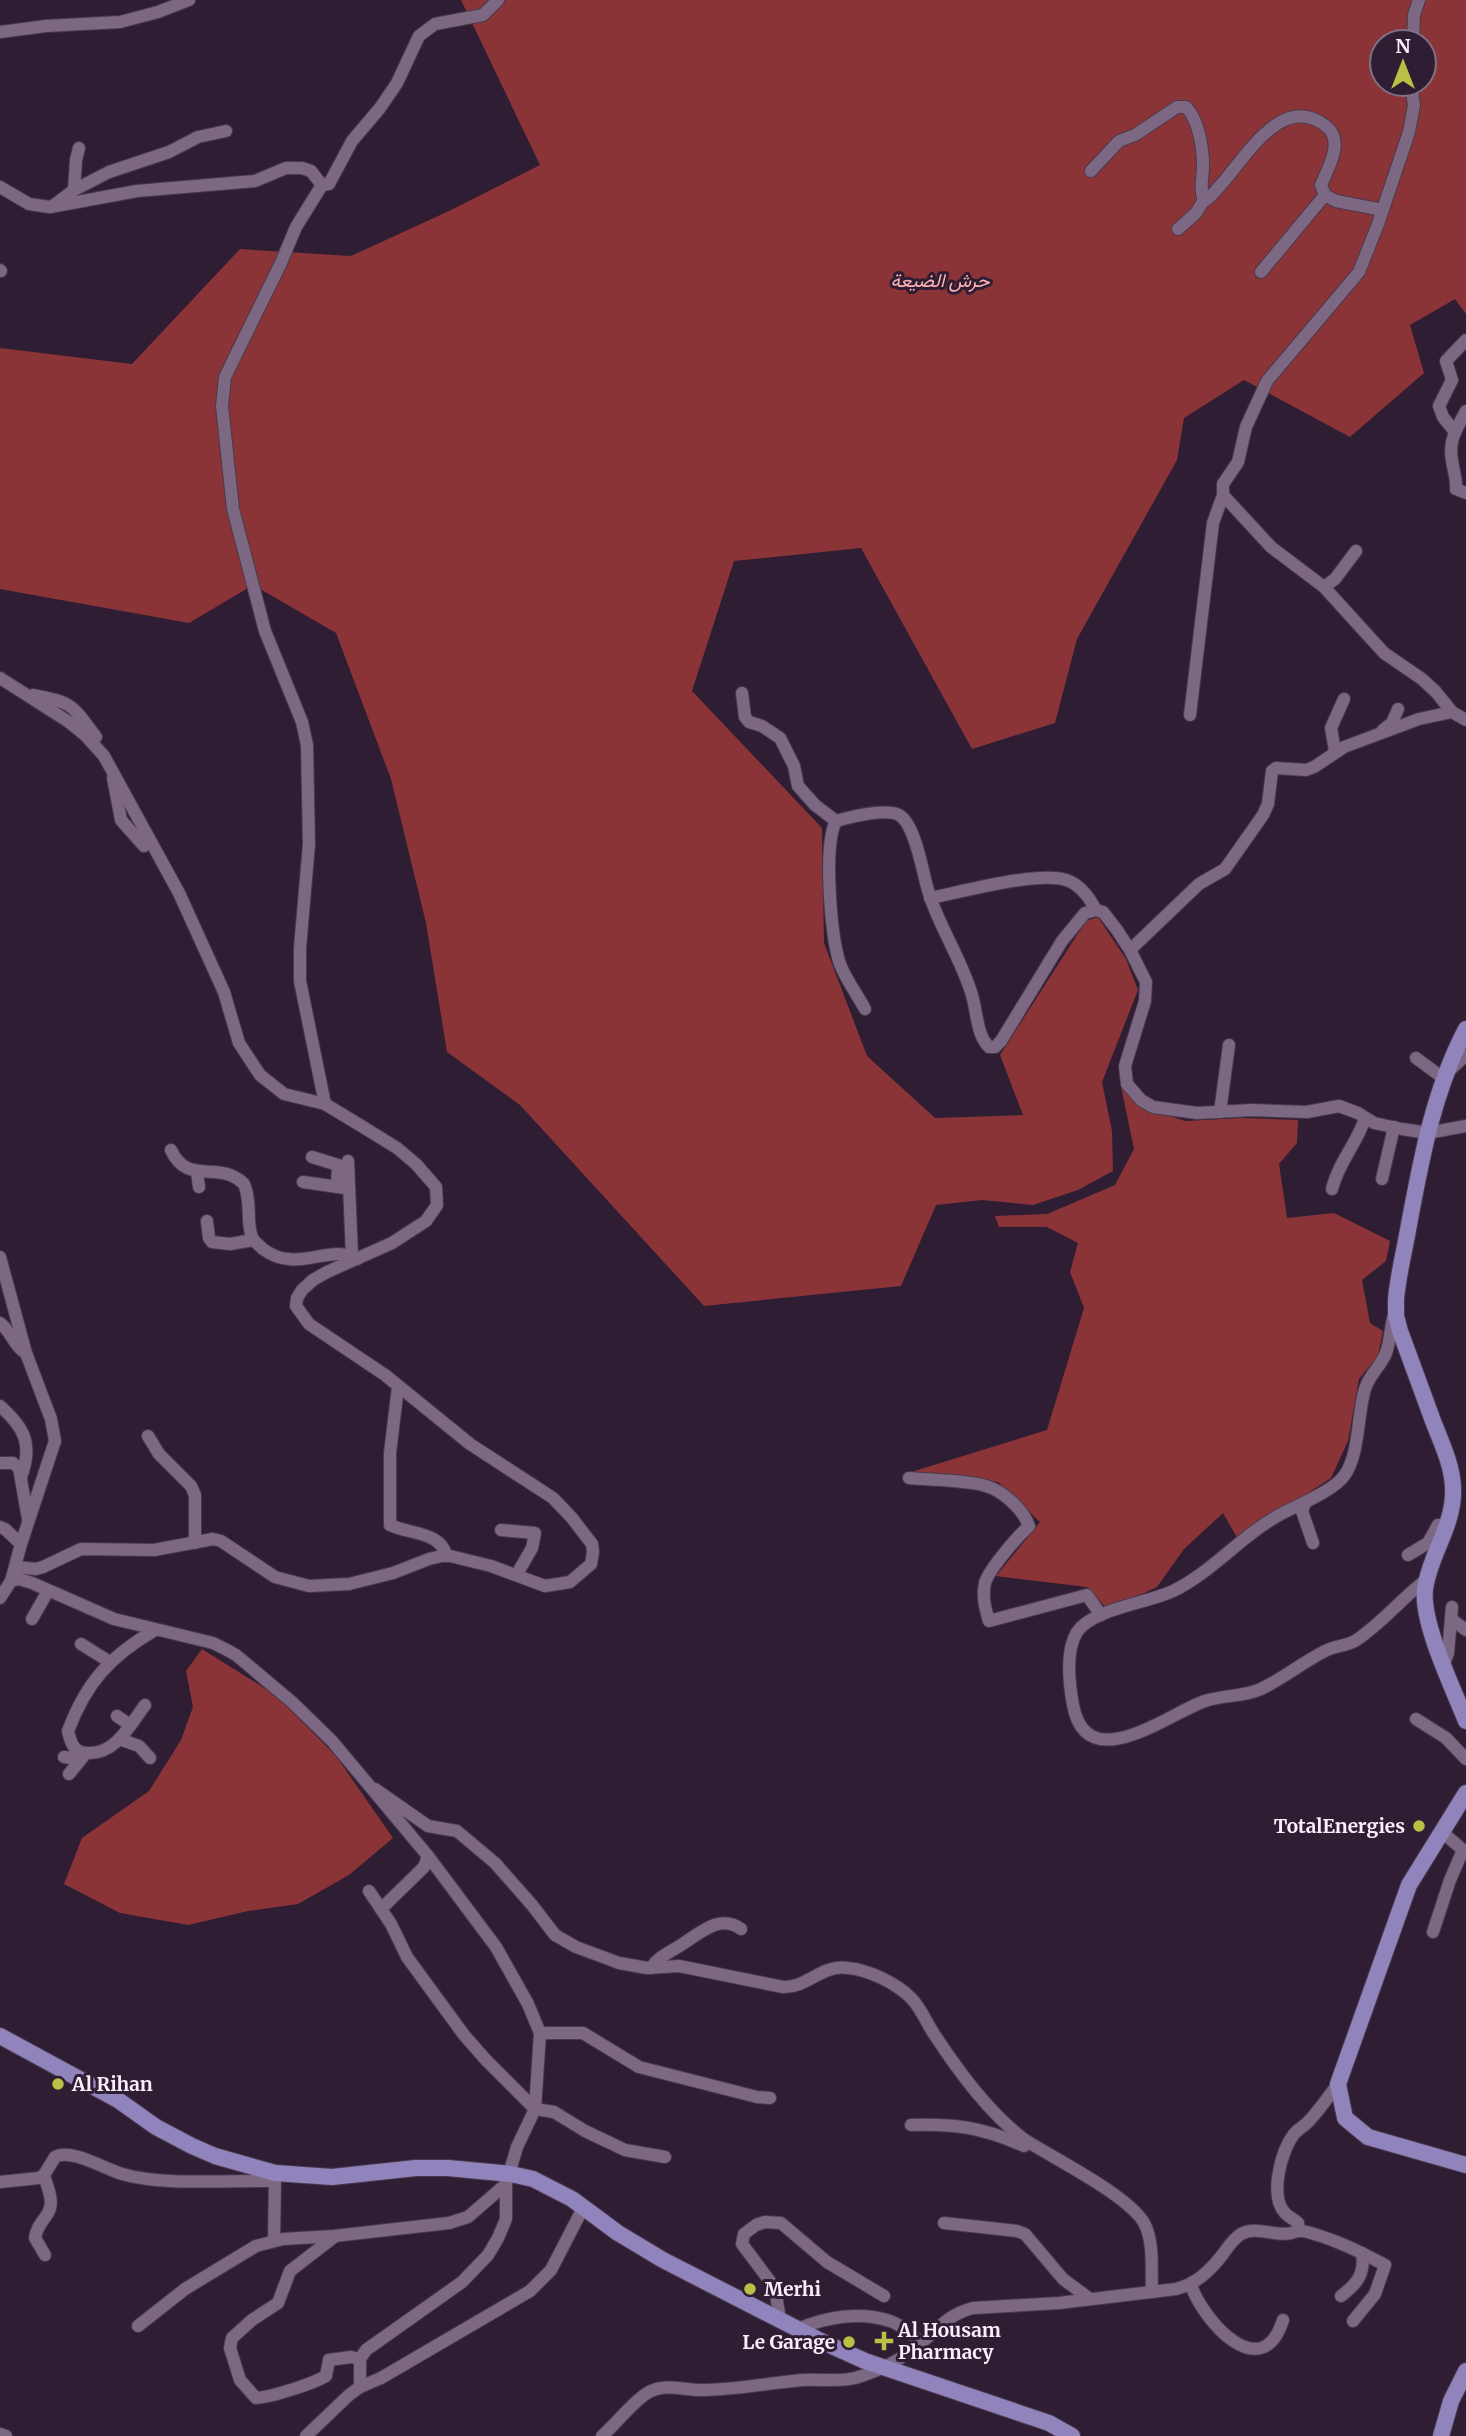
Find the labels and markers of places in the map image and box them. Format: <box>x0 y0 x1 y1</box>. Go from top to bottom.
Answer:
place label: TotalEnergies <box>1274 1814 1405 1838</box>
marker: TotalEnergies <box>1411 1818 1427 1834</box>
place label: Al Rihan <box>71 2072 153 2096</box>
marker: Al Rihan <box>50 2076 66 2092</box>
place label: Merhi <box>764 2277 821 2301</box>
marker: Merhi <box>742 2281 758 2297</box>
place label: Al Housam Pharmacy <box>897 2318 1001 2364</box>
place label: Le Garage <box>742 2330 835 2354</box>
marker: Al Housam Pharmacy <box>876 2333 892 2349</box>
marker: Le Garage <box>841 2334 857 2350</box>

